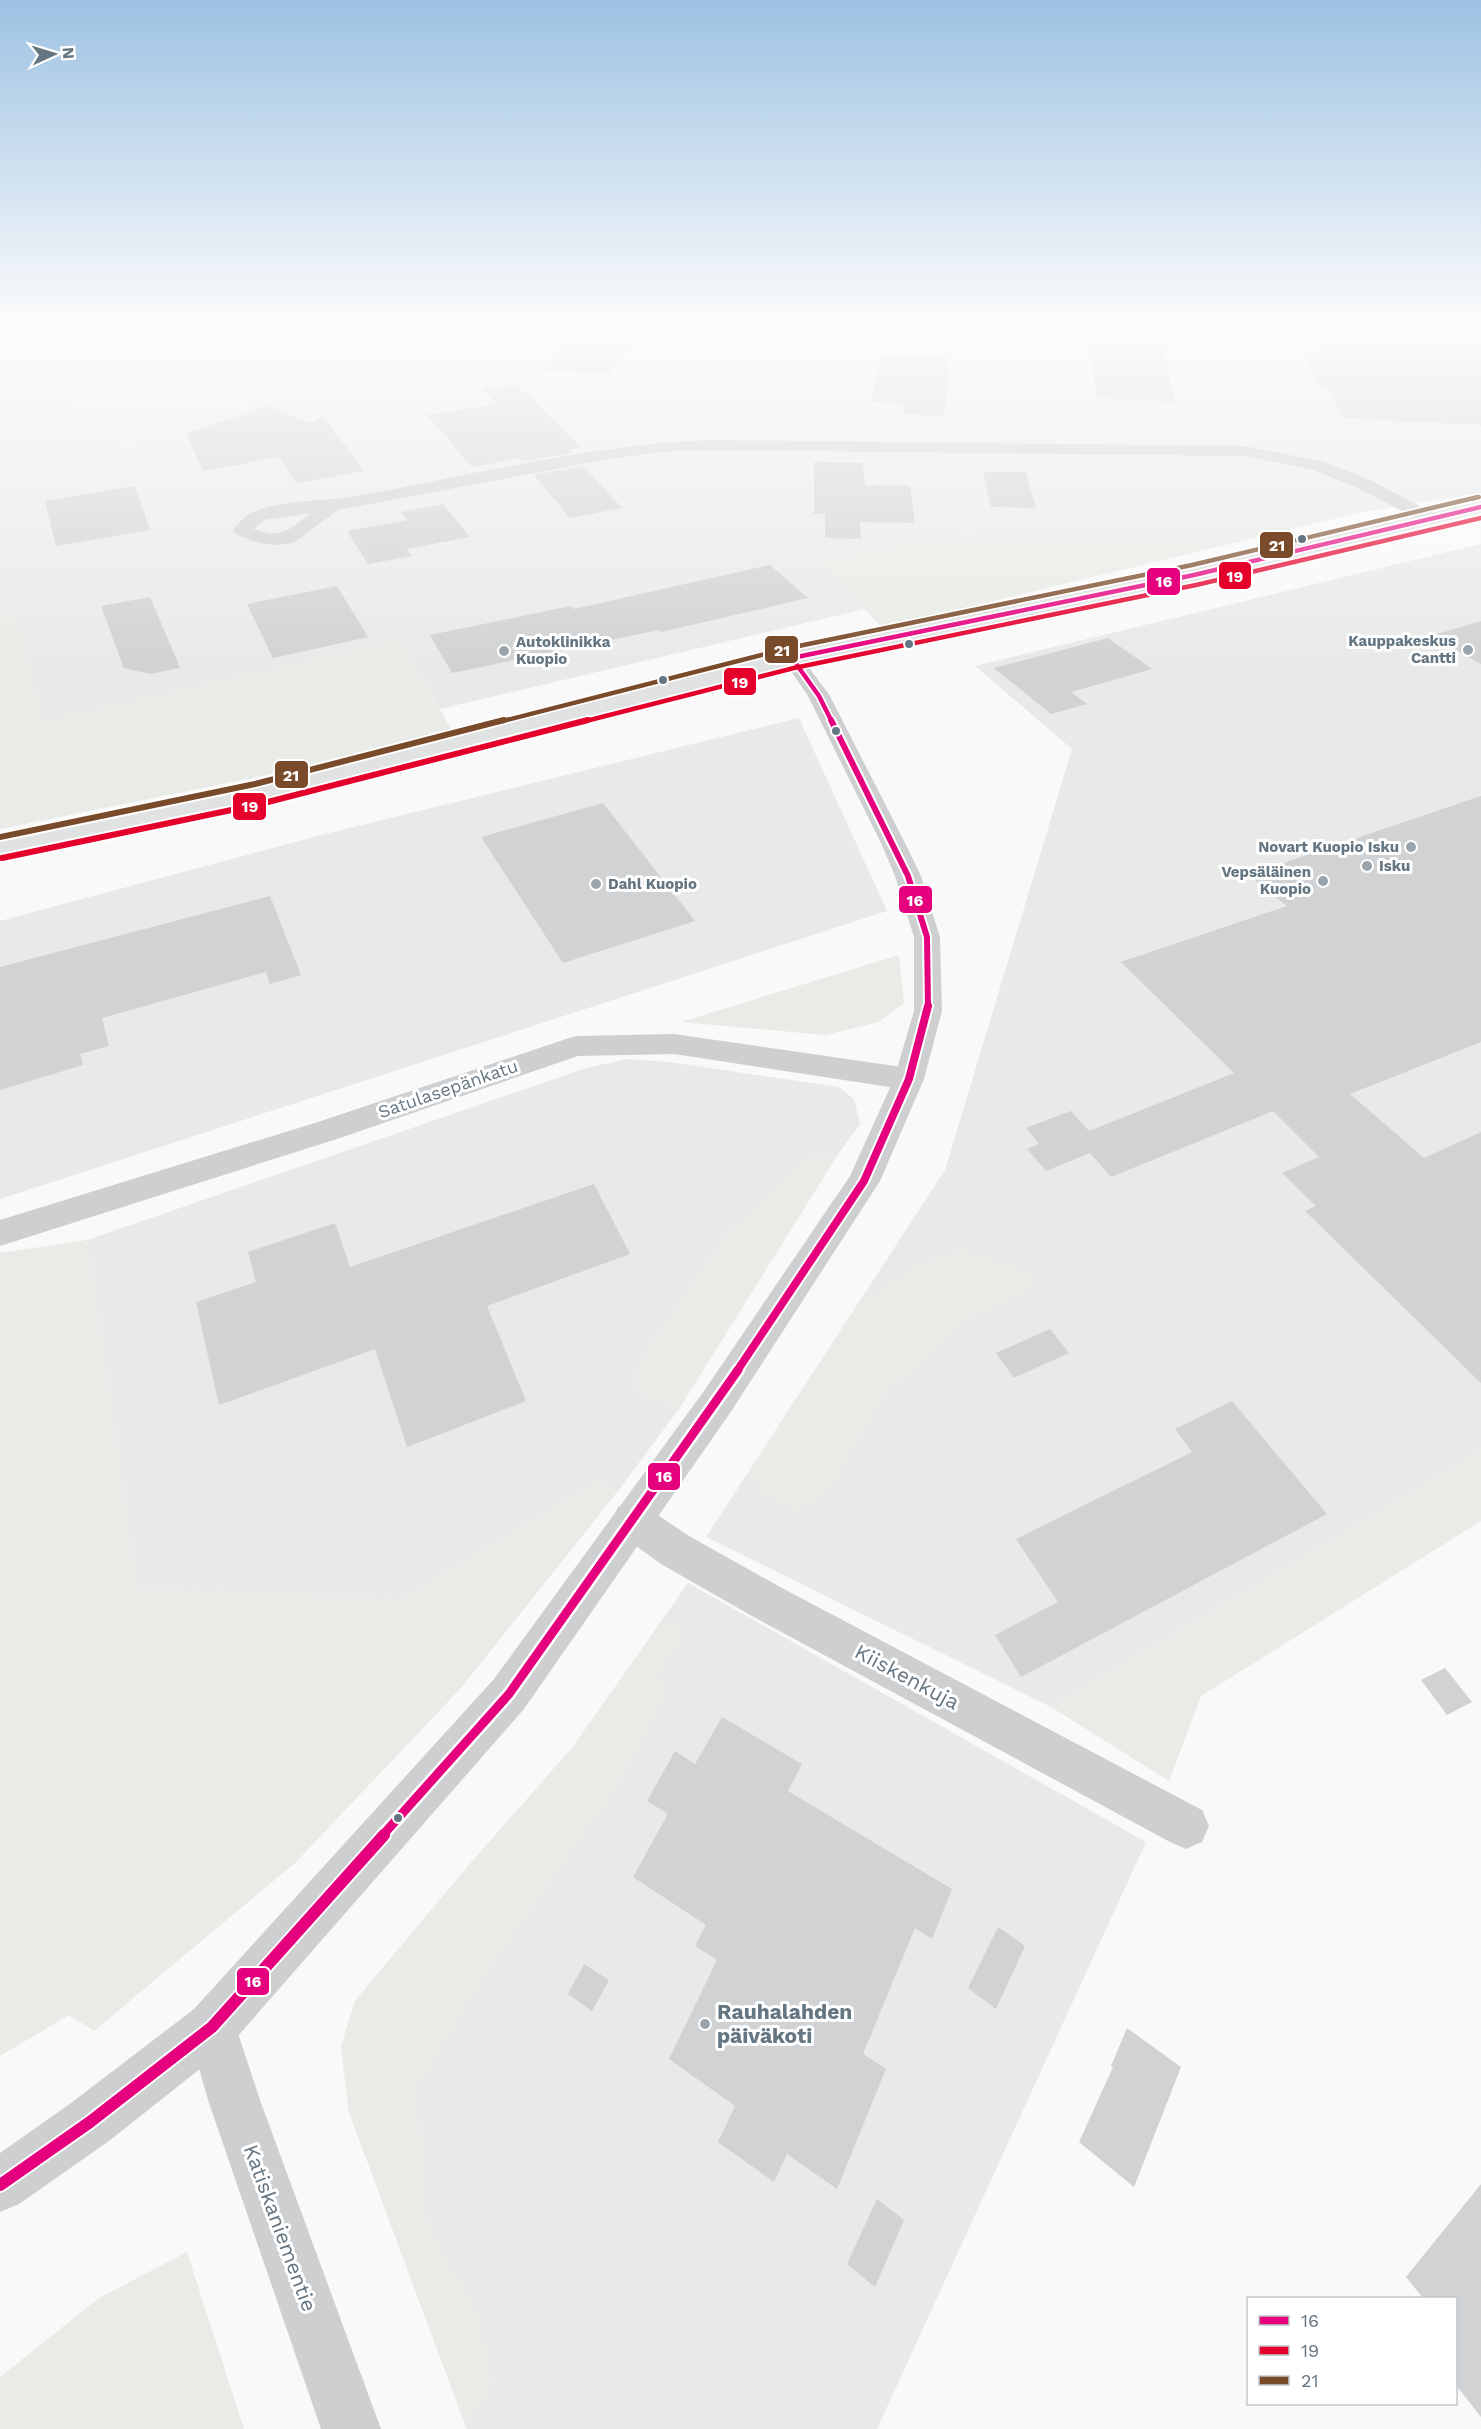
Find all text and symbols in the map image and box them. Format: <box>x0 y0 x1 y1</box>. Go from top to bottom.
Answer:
north arrow <box>24 24 84 84</box>
text: N <box>59 46 78 60</box>
line badge: 21 <box>1259 531 1294 559</box>
unlabelled marker <box>1296 533 1308 545</box>
text: 21 <box>1269 536 1285 555</box>
line badge: 19 <box>1218 561 1252 590</box>
line badge: 16 <box>1146 567 1181 596</box>
text: 19 <box>1227 567 1244 586</box>
text: 16 <box>1156 572 1173 591</box>
place label: Kauppakeskus Cantti <box>1348 632 1456 667</box>
place label: Autoklinikka Kuopio <box>516 633 611 668</box>
line badge: 21 <box>764 635 799 664</box>
unlabelled marker <box>903 638 915 650</box>
text: 21 <box>774 641 790 660</box>
marker: Kauppakeskus Cantti <box>1461 643 1475 657</box>
marker: Autoklinikka Kuopio <box>497 644 511 658</box>
line badge: 19 <box>723 667 757 696</box>
text: 19 <box>732 673 749 692</box>
unlabelled marker <box>657 674 669 686</box>
unlabelled marker <box>830 725 842 737</box>
line badge: 21 <box>274 760 309 789</box>
text: 21 <box>283 766 299 785</box>
line badge: 19 <box>232 792 267 821</box>
text: 19 <box>242 797 259 816</box>
place label: Novart Kuopio Isku <box>1258 838 1399 856</box>
marker: Novart Kuopio Isku <box>1404 840 1418 854</box>
place label: Isku <box>1379 857 1410 875</box>
marker: Isku <box>1360 859 1374 873</box>
place label: Vepsäläinen Kuopio <box>1221 863 1311 898</box>
marker: Vepsäläinen Kuopio <box>1316 874 1330 888</box>
place label: Dahl Kuopio <box>608 875 697 893</box>
marker: Dahl Kuopio <box>589 877 603 891</box>
line badge: 16 <box>898 885 933 914</box>
text: 16 <box>907 891 924 910</box>
street label: Satulasepänkatu <box>375 1055 521 1122</box>
line badge: 16 <box>647 1462 681 1491</box>
text: 16 <box>656 1467 673 1486</box>
street label: Kiiskenkuja <box>851 1639 964 1715</box>
unlabelled marker <box>392 1812 404 1824</box>
line badge: 16 <box>236 1967 270 1996</box>
text: 16 <box>245 1972 262 1991</box>
place label: Rauhalahden päiväkoti <box>717 1999 852 2048</box>
marker: Rauhalahden päiväkoti <box>698 2017 712 2031</box>
street label: Katiskaniementie <box>239 2141 322 2315</box>
legend <box>1247 2297 1457 2405</box>
text: 16 <box>1301 2310 1319 2331</box>
text: 19 <box>1301 2340 1319 2361</box>
text: 21 <box>1301 2370 1319 2391</box>

